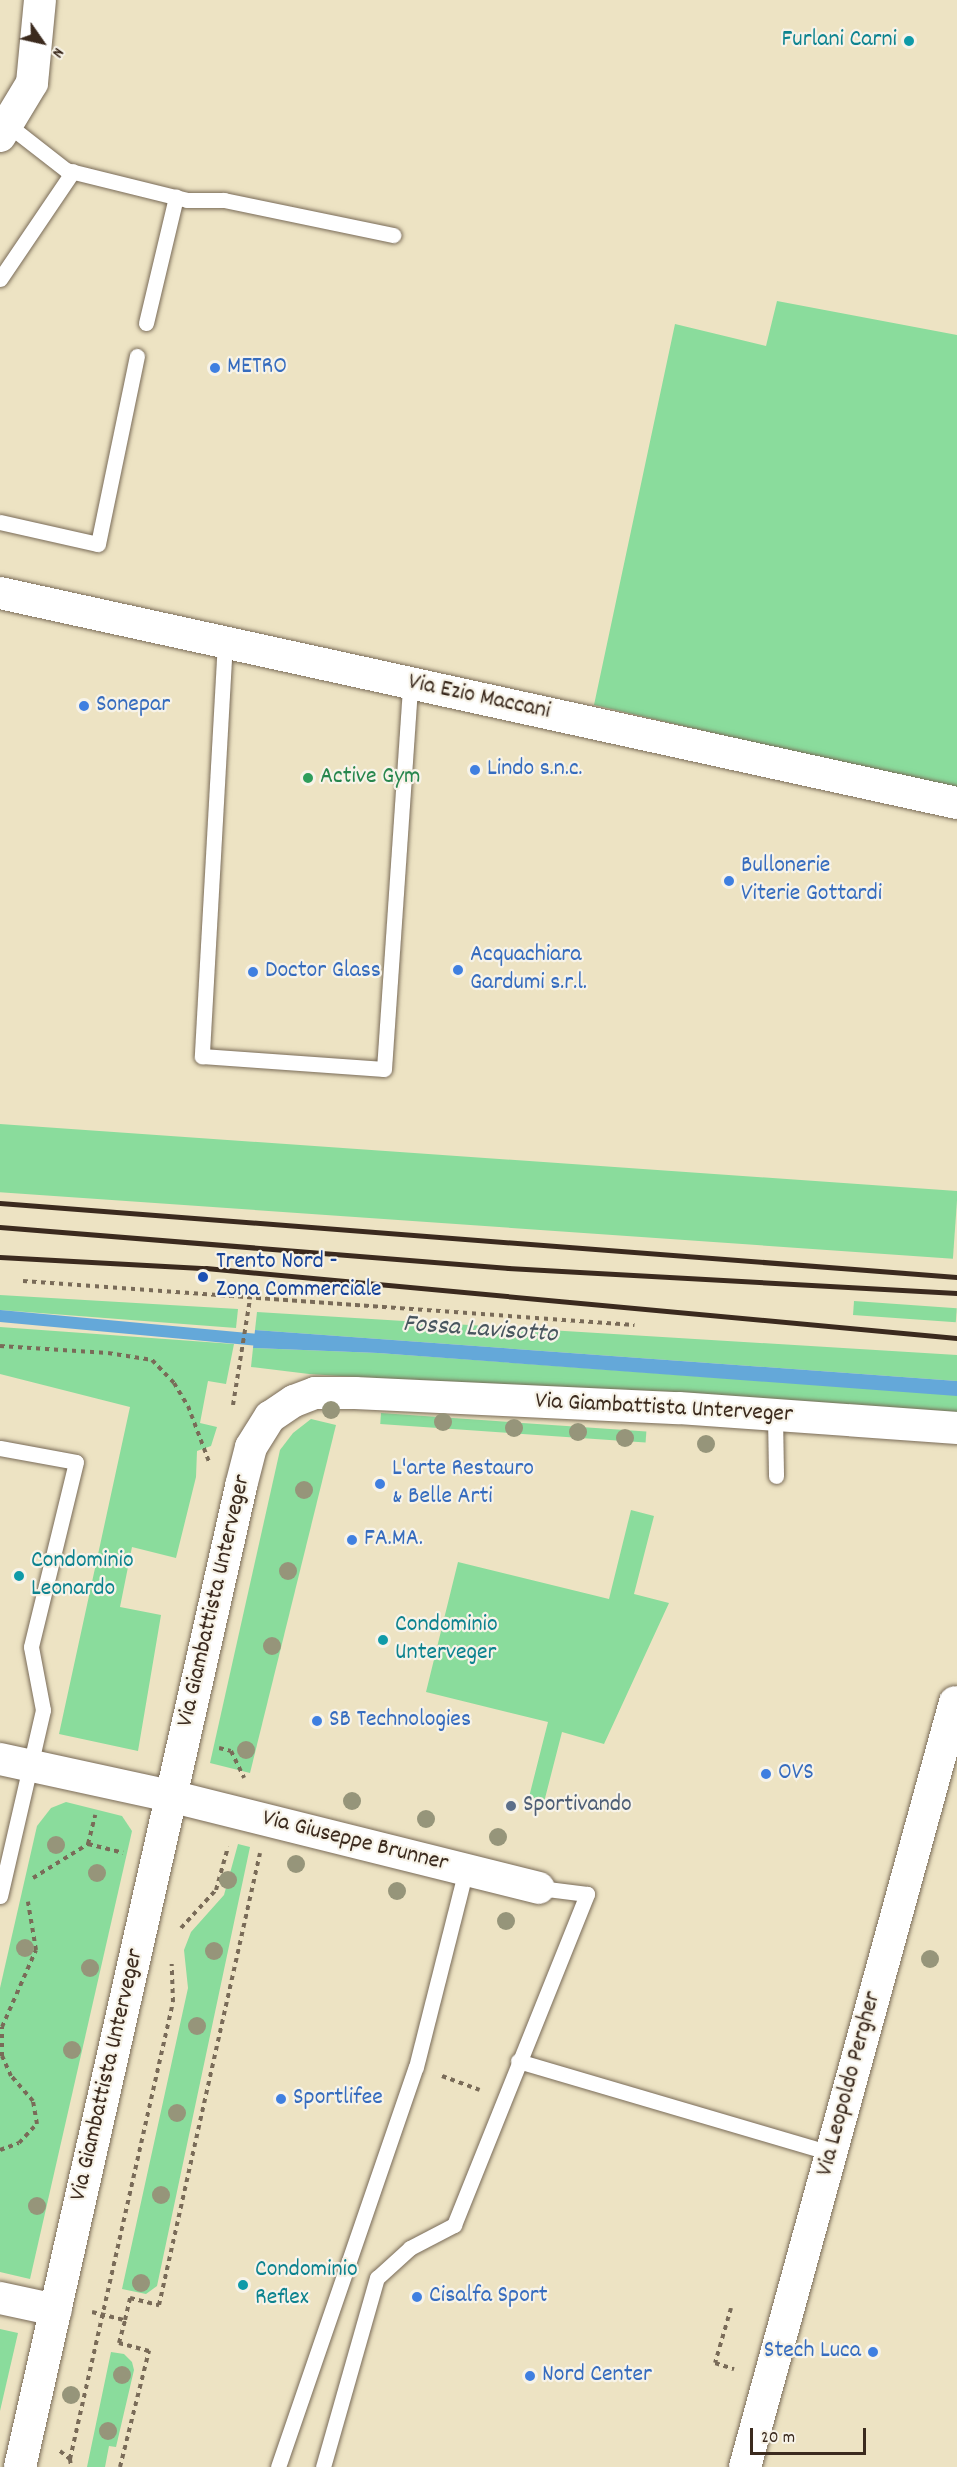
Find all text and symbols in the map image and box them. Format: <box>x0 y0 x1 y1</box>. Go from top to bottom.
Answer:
north arrow <box>12 12 72 72</box>
place label: Furlani Carni <box>782 27 897 55</box>
marker: Furlani Carni <box>902 34 916 48</box>
text: N <box>46 43 69 62</box>
place label: METRO <box>227 354 287 382</box>
marker: METRO <box>208 361 222 375</box>
street label: Via Ezio Maccani <box>405 669 553 727</box>
place label: Sonepar <box>96 692 170 720</box>
marker: Sonepar <box>77 699 91 713</box>
place label: Lindo s.n.c. <box>487 756 583 784</box>
marker: Lindo s.n.c. <box>468 763 482 777</box>
place label: Active Gym <box>320 764 420 792</box>
marker: Active Gym <box>301 771 315 785</box>
place label: Bullonerie Viterie Gottardi <box>741 853 882 909</box>
marker: Bullonerie Viterie Gottardi <box>722 874 736 888</box>
place label: Acquachiara Gardumi s.r.l. <box>470 942 587 998</box>
place label: Doctor Glass <box>265 958 381 986</box>
marker: Acquachiara Gardumi s.r.l. <box>451 963 465 977</box>
marker: Doctor Glass <box>246 965 260 979</box>
place label: Trento Nord - Zona Commerciale <box>216 1249 382 1305</box>
marker: Trento Nord - Zona Commerciale <box>194 1268 212 1286</box>
water label: Fossa Lavisotto <box>402 1309 558 1351</box>
street label: Via Giambattista Unterveger <box>534 1388 794 1430</box>
place label: L'arte Restauro & Belle Arti <box>392 1456 534 1512</box>
street label: Via Giambattista Unterveger <box>172 1472 258 1730</box>
marker: L'arte Restauro & Belle Arti <box>373 1477 387 1491</box>
place label: FA.MA. <box>364 1526 423 1554</box>
marker: FA.MA. <box>345 1533 359 1547</box>
place label: Condominio Leonardo <box>31 1548 134 1604</box>
marker: Condominio Leonardo <box>12 1569 26 1583</box>
place label: Condominio Unterveger <box>395 1612 498 1668</box>
marker: Condominio Unterveger <box>376 1633 390 1647</box>
place label: SB Technologies <box>329 1707 471 1735</box>
marker: SB Technologies <box>310 1714 324 1728</box>
place label: OVS <box>778 1760 814 1788</box>
marker: OVS <box>759 1767 773 1781</box>
place label: Sportivando <box>523 1792 632 1820</box>
marker: Sportivando <box>504 1799 518 1813</box>
street label: Via Giuseppe Brunner <box>259 1805 451 1879</box>
street label: Via Giambattista Unterveger <box>65 1946 151 2204</box>
street label: Via Leopoldo Pergher <box>812 1989 888 2179</box>
place label: Sportlifee <box>293 2085 383 2113</box>
marker: Sportlifee <box>274 2092 288 2106</box>
place label: Condominio Reflex <box>255 2257 358 2313</box>
marker: Condominio Reflex <box>236 2278 250 2292</box>
place label: Cisalfa Sport <box>429 2283 548 2311</box>
marker: Cisalfa Sport <box>410 2290 424 2304</box>
place label: Stech Luca <box>764 2338 861 2366</box>
marker: Stech Luca <box>866 2345 880 2359</box>
place label: Nord Center <box>542 2362 652 2390</box>
marker: Nord Center <box>523 2369 537 2383</box>
scale bar <box>753 2416 868 2454</box>
text: 20 m <box>761 2426 795 2451</box>

